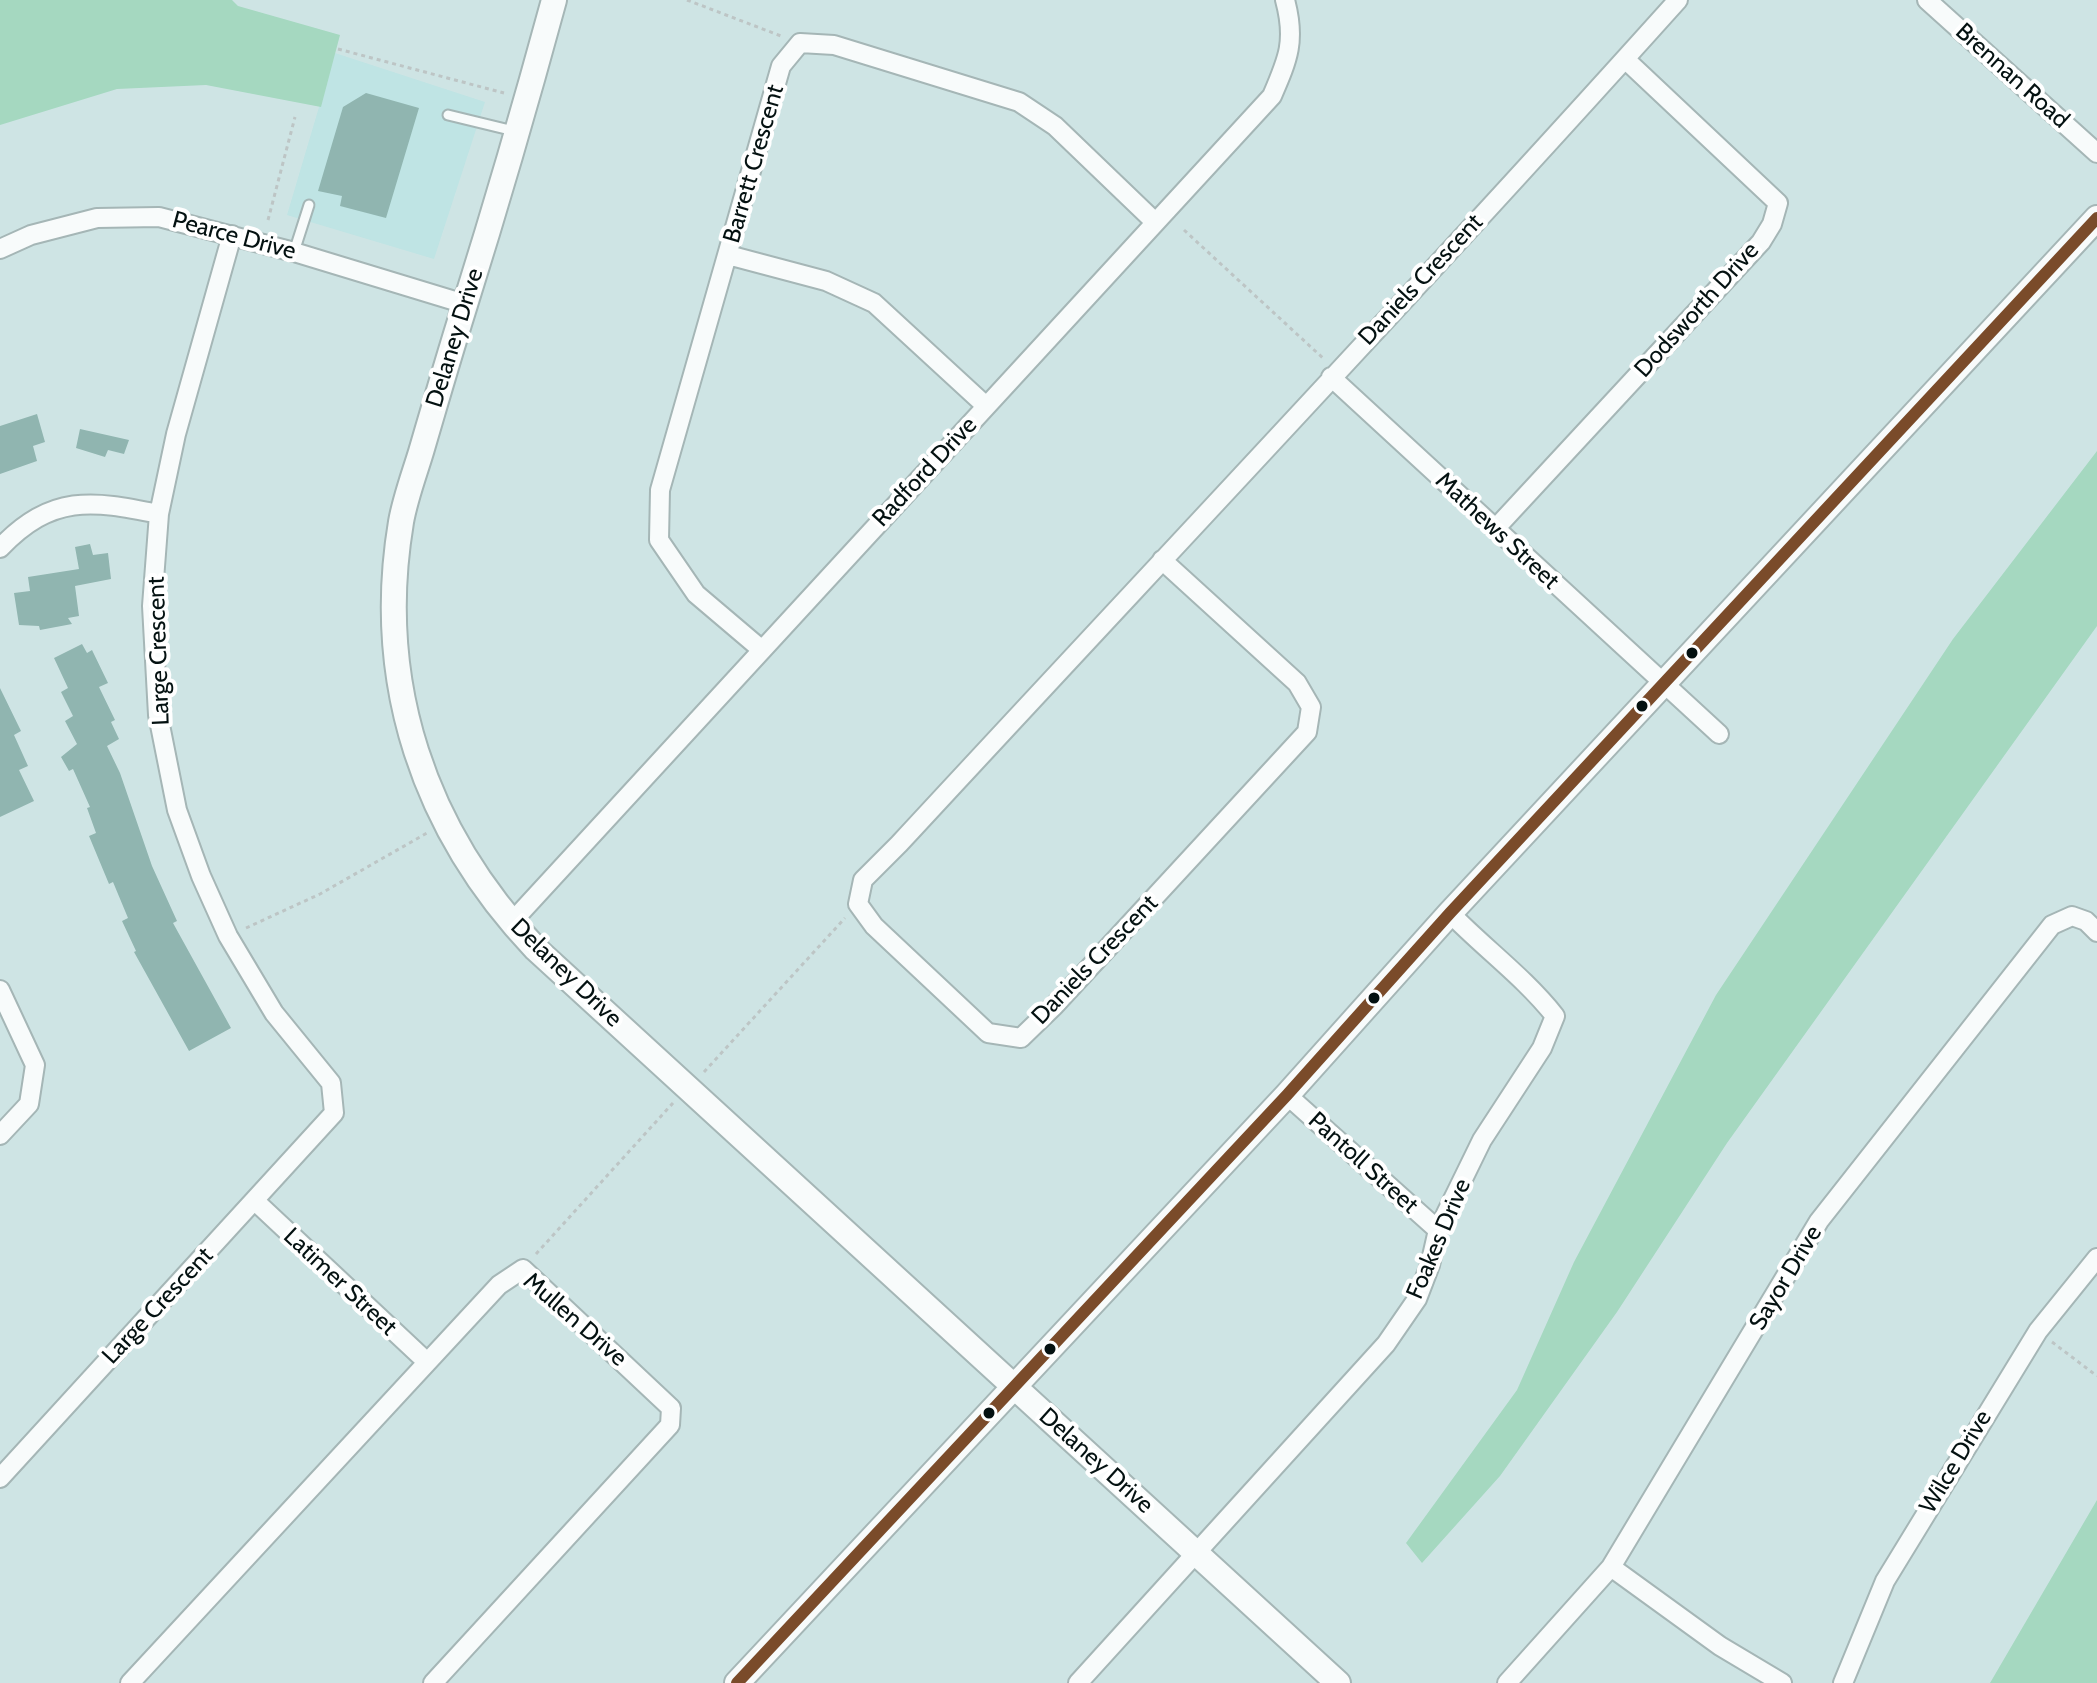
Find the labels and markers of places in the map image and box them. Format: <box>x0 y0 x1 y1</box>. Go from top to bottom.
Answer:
unlabelled marker <box>1684 645 1700 661</box>
unlabelled marker <box>1634 698 1650 714</box>
unlabelled marker <box>1366 990 1382 1006</box>
unlabelled marker <box>1042 1341 1058 1357</box>
unlabelled marker <box>981 1405 997 1421</box>

